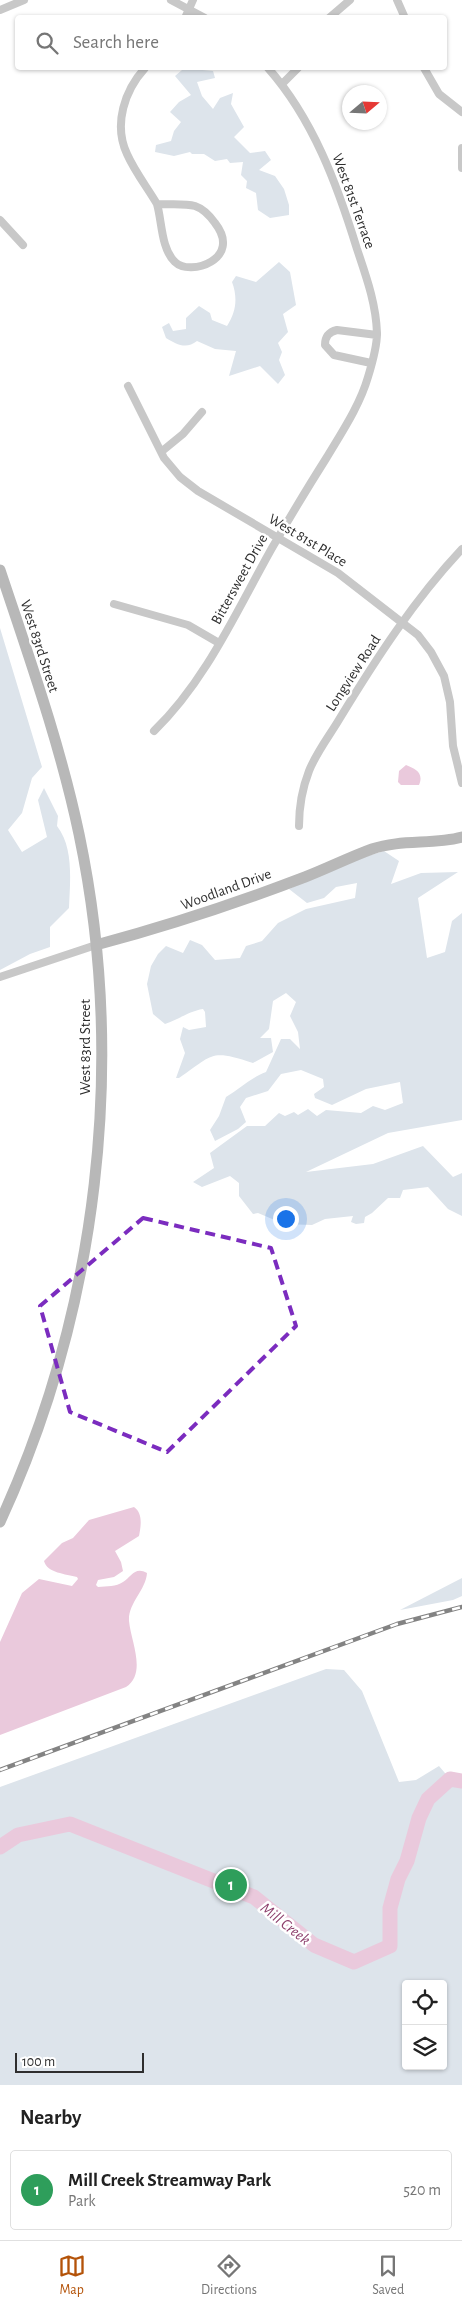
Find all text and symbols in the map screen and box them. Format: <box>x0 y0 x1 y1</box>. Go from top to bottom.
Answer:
search box <box>15 15 447 70</box>
icon: search <box>33 29 61 57</box>
text: Search here <box>73 33 159 52</box>
north arrow <box>342 85 387 130</box>
street label: West 81st Terrace <box>329 152 378 251</box>
street label: West 81st Place <box>266 511 350 570</box>
street label: Bittersweet Drive <box>209 532 270 627</box>
street label: West 83rd Street <box>18 598 62 694</box>
street label: Longview Road <box>323 632 384 714</box>
street label: Woodland Drive <box>179 866 273 913</box>
street label: West 83rd Street <box>78 999 93 1095</box>
your location <box>273 1206 299 1232</box>
pin: 1 <box>215 1866 247 1904</box>
water label: Mill Creek <box>258 1900 313 1948</box>
map controls <box>402 1980 447 2070</box>
button: locate <box>402 1980 447 2025</box>
button: layers <box>402 2025 447 2070</box>
scale bar <box>15 2050 144 2073</box>
text: 100 m <box>22 2055 55 2069</box>
text: Nearby <box>20 2107 81 2128</box>
text: Mill Creek Streamway Park <box>68 2171 271 2190</box>
text: 1 <box>34 2182 40 2198</box>
text: 520 m <box>403 2182 441 2198</box>
text: Park <box>68 2193 96 2209</box>
tab: Map <box>58 2252 86 2299</box>
tab: Directions <box>201 2252 257 2299</box>
tab: Saved <box>372 2252 404 2299</box>

